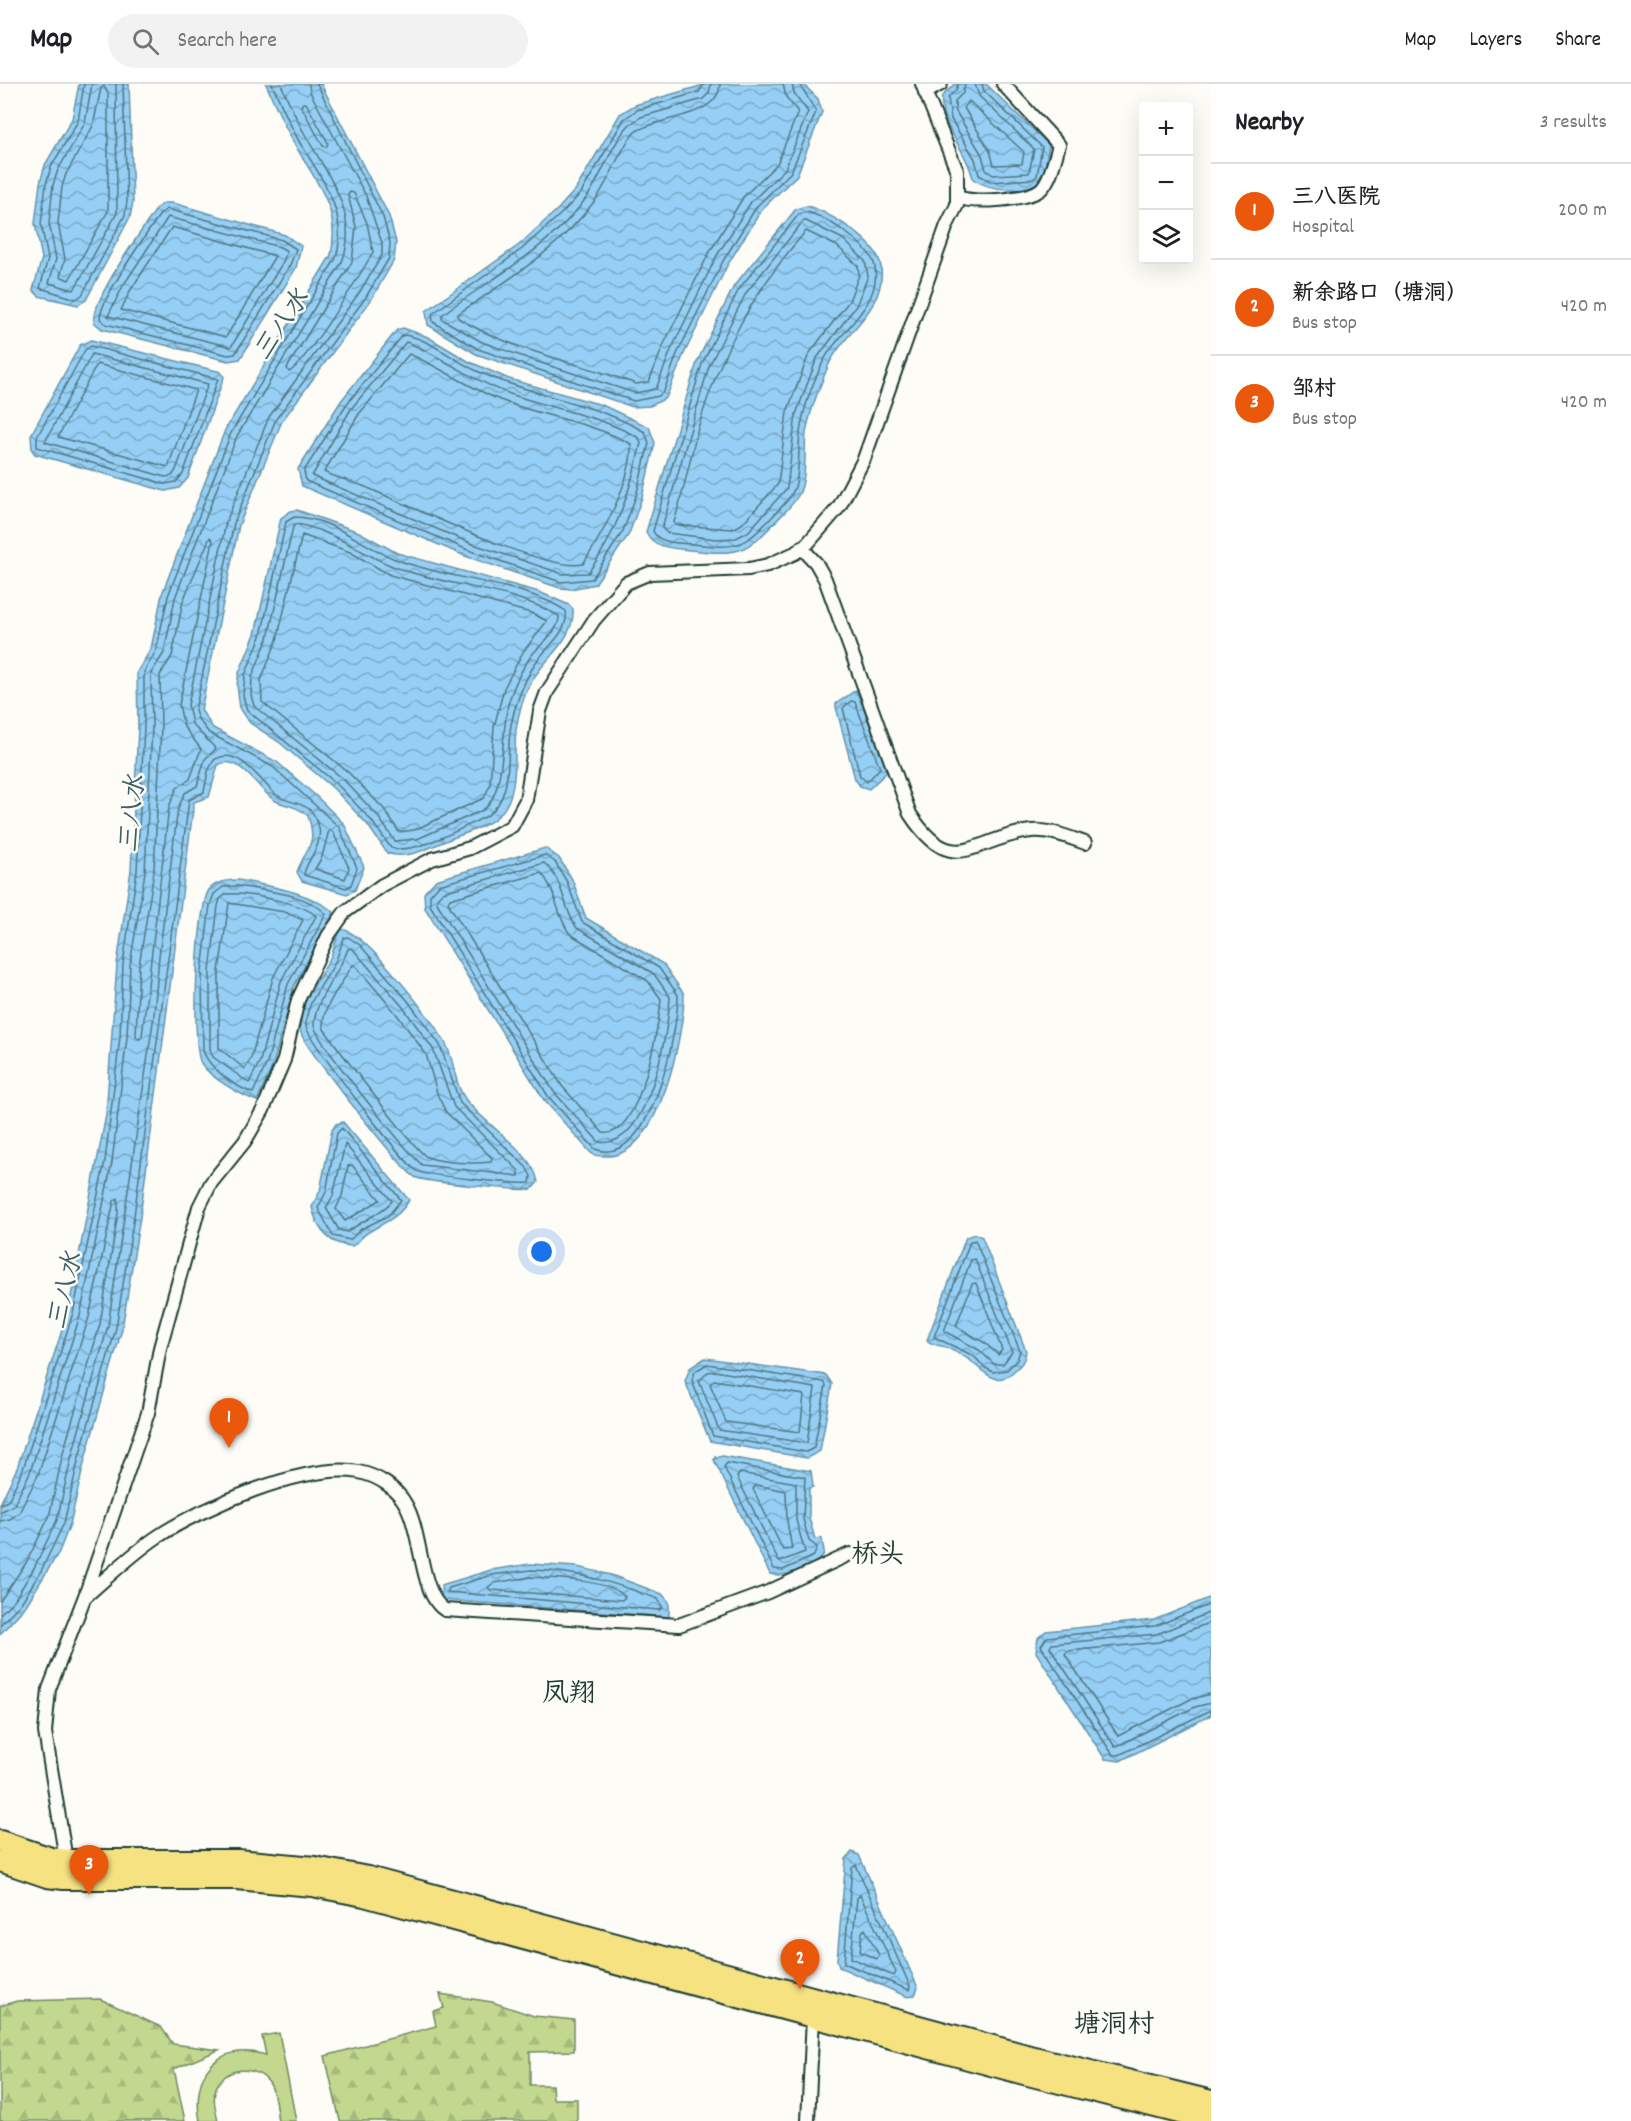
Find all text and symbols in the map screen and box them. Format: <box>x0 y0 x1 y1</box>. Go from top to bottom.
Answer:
search box <box>108 14 528 68</box>
text: Map <box>30 21 72 61</box>
icon: search <box>129 25 162 58</box>
text: Search here <box>177 26 277 57</box>
text: Map <box>1405 26 1436 56</box>
text: Layers <box>1469 26 1522 56</box>
text: Share <box>1555 26 1601 56</box>
map controls <box>1139 102 1193 264</box>
button: + <box>1139 102 1193 156</box>
text: Nearby <box>1235 105 1303 142</box>
text: 3 results <box>1540 109 1607 137</box>
button: − <box>1139 156 1193 210</box>
text: 三八医院 <box>1292 183 1380 214</box>
text: 1 <box>1252 197 1257 225</box>
text: 200 m <box>1558 197 1607 225</box>
button: layers <box>1139 210 1193 264</box>
text: Hospital <box>1292 214 1354 242</box>
text: 新余路口（塘洞） <box>1292 279 1468 310</box>
water label: 三八水 <box>246 282 321 369</box>
text: 2 <box>1250 293 1259 321</box>
text: 420 m <box>1561 293 1607 321</box>
text: Bus stop <box>1292 310 1357 338</box>
text: 邹村 <box>1292 375 1336 406</box>
text: 3 <box>1250 389 1259 417</box>
text: 420 m <box>1561 389 1607 417</box>
text: Bus stop <box>1292 406 1357 434</box>
water label: 三八水 <box>112 772 157 855</box>
your location <box>527 1237 556 1266</box>
water label: 三八水 <box>40 1248 94 1333</box>
pin: 1 <box>210 1398 248 1448</box>
district label: 桥头 <box>851 1537 905 1576</box>
district label: 凤翔 <box>542 1676 596 1715</box>
pin: 3 <box>70 1846 109 1895</box>
pin: 2 <box>780 1940 820 1989</box>
district label: 塘洞村 <box>1074 2007 1155 2046</box>

